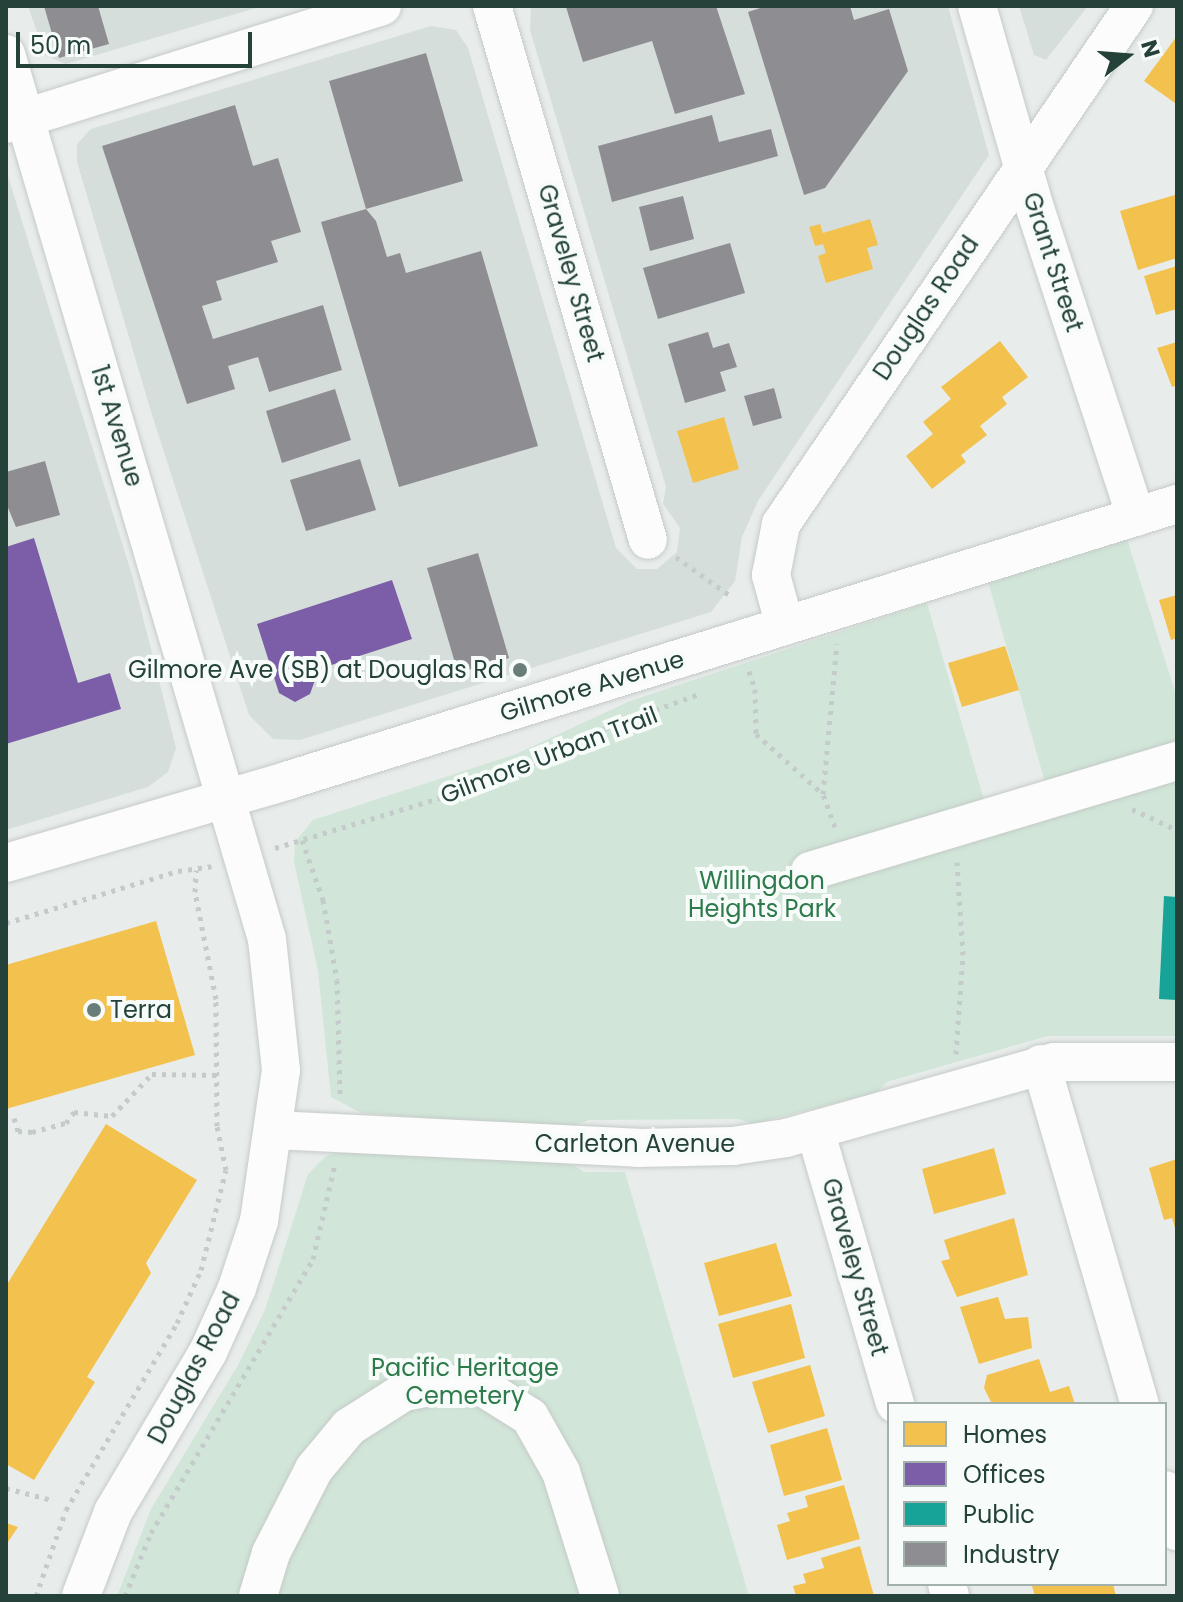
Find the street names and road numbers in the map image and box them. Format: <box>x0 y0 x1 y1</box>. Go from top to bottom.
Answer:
street label: Graveley Street <box>532 181 610 365</box>
street label: Grant Street <box>1017 189 1089 335</box>
street label: Douglas Road <box>867 231 985 385</box>
street label: 1st Avenue <box>85 362 149 490</box>
street label: Gilmore Avenue <box>497 644 687 728</box>
street label: Gilmore Urban Trail <box>436 700 662 810</box>
street label: Carleton Avenue <box>535 1130 735 1158</box>
street label: Graveley Street <box>816 1175 894 1359</box>
street label: Douglas Road <box>142 1287 246 1449</box>

